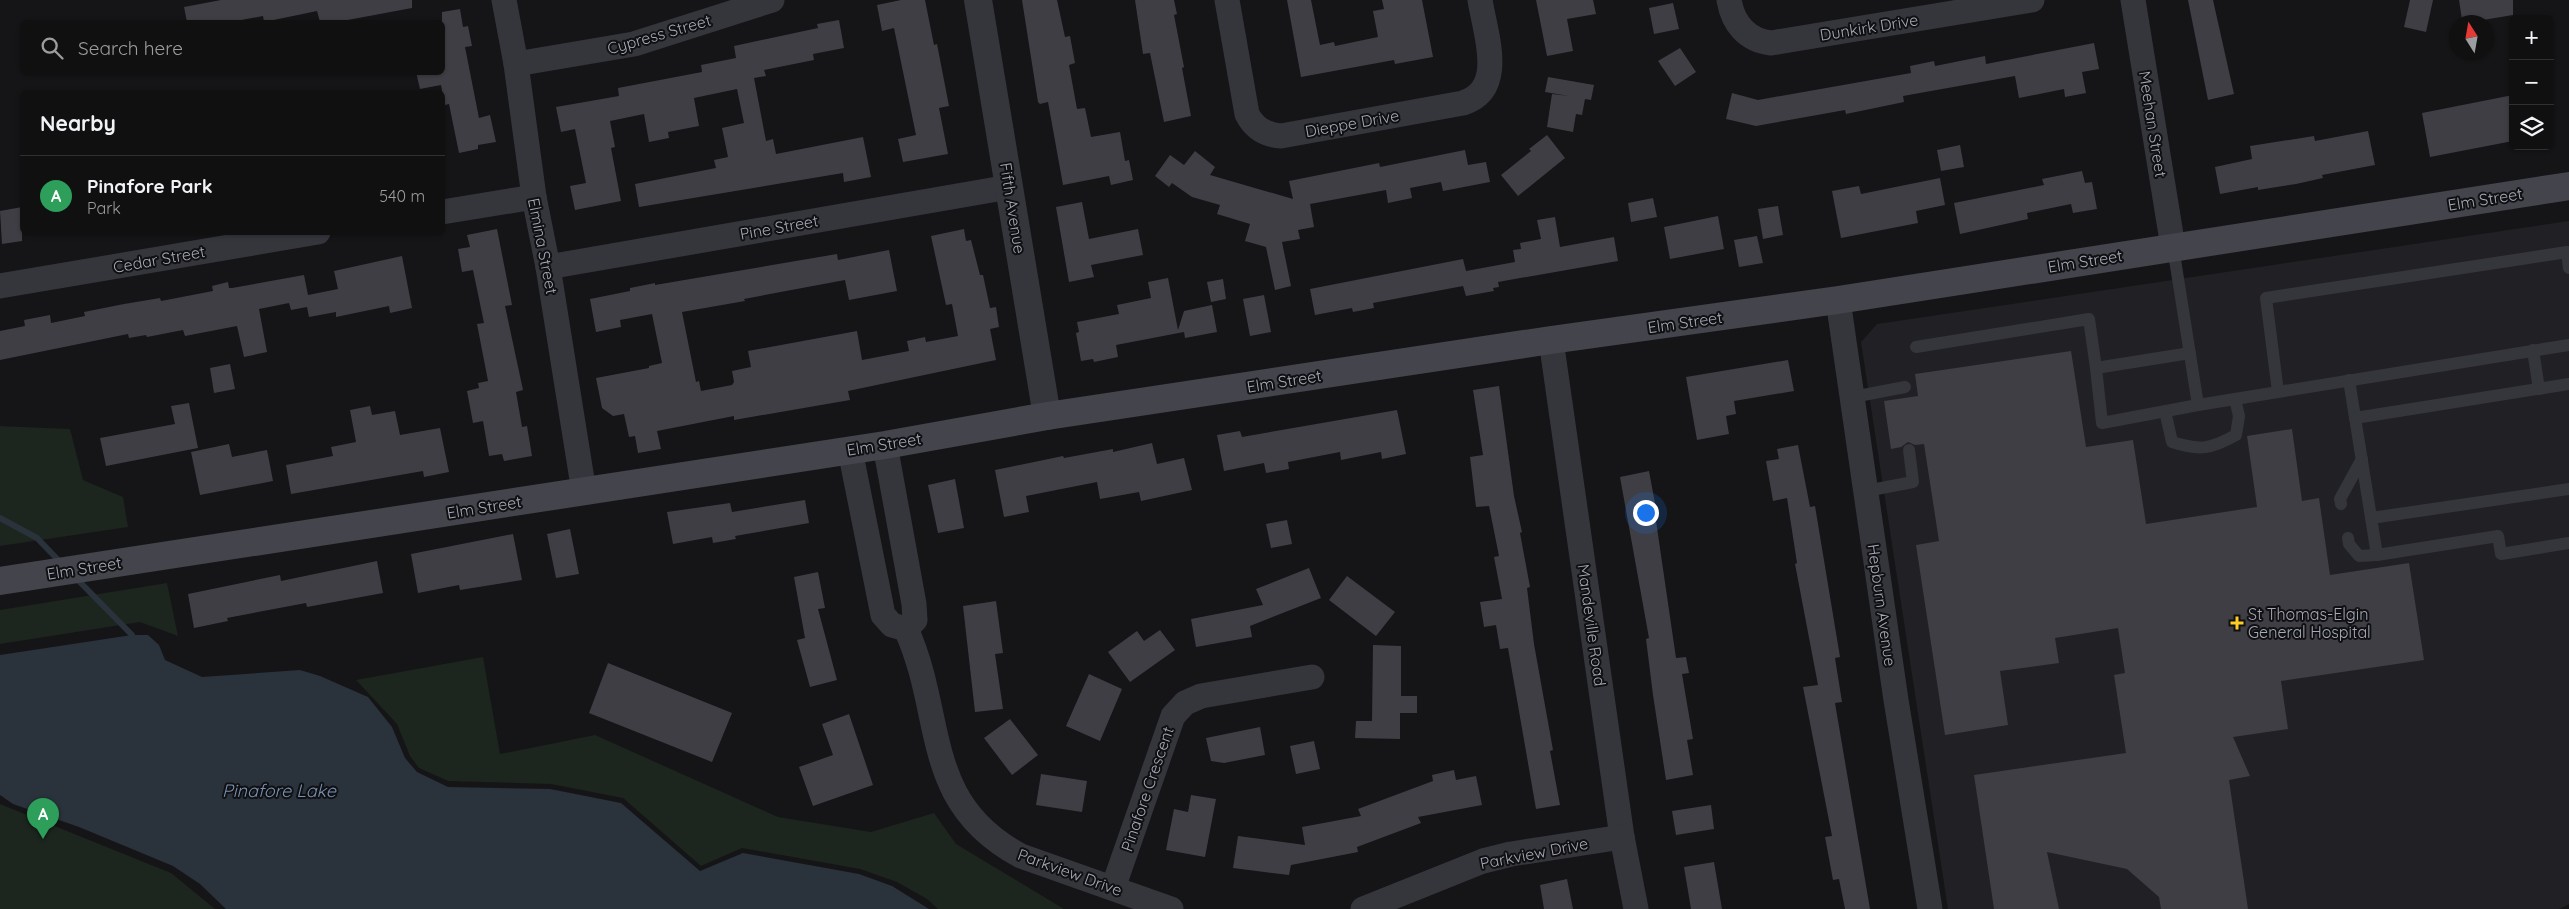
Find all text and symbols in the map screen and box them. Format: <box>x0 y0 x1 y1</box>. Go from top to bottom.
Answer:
street label: Dunkirk Drive <box>1818 9 1920 45</box>
street label: Cypress Street <box>605 10 713 58</box>
north arrow <box>2449 15 2494 60</box>
map controls <box>2509 15 2554 150</box>
button: + <box>2509 15 2554 60</box>
search box <box>20 20 445 75</box>
icon: search <box>38 34 66 62</box>
text: Search here <box>78 36 183 60</box>
button: − <box>2509 60 2554 105</box>
street label: Meehan Street <box>2135 69 2171 179</box>
street label: Dieppe Drive <box>1303 105 1401 141</box>
button: layers <box>2509 105 2554 150</box>
text: Nearby <box>40 110 116 136</box>
street label: Fifth Avenue <box>996 161 1030 255</box>
text: Pinafore Park <box>87 174 213 198</box>
street label: Elm Street <box>2446 183 2524 215</box>
text: A <box>51 186 61 206</box>
text: 540 m <box>379 186 425 206</box>
street label: Elmina Street <box>524 196 562 296</box>
text: Park <box>87 198 121 218</box>
street label: Pine Street <box>738 210 820 244</box>
street label: Cedar Street <box>111 241 207 277</box>
street label: Elm Street <box>2046 245 2124 277</box>
street label: Elm Street <box>1646 307 1724 337</box>
street label: Elm Street <box>1245 365 1323 397</box>
street label: Elm Street <box>845 428 923 460</box>
street label: Elm Street <box>445 491 523 523</box>
your location <box>1633 500 1659 526</box>
street label: Hepburn Avenue <box>1863 542 1901 668</box>
street label: Elm Street <box>45 552 123 584</box>
street label: Mandeville Road <box>1574 563 1610 687</box>
place label: St Thomas-Elgin General Hospital <box>2248 604 2371 642</box>
marker: St Thomas-Elgin General Hospital <box>2230 616 2244 630</box>
street label: Pinafore Crescent <box>1116 724 1178 854</box>
water label: Pinafore Lake <box>222 779 337 802</box>
pin: A <box>27 798 59 839</box>
street label: Parkview Drive <box>1478 833 1590 873</box>
street label: Parkview Drive <box>1015 844 1125 900</box>

